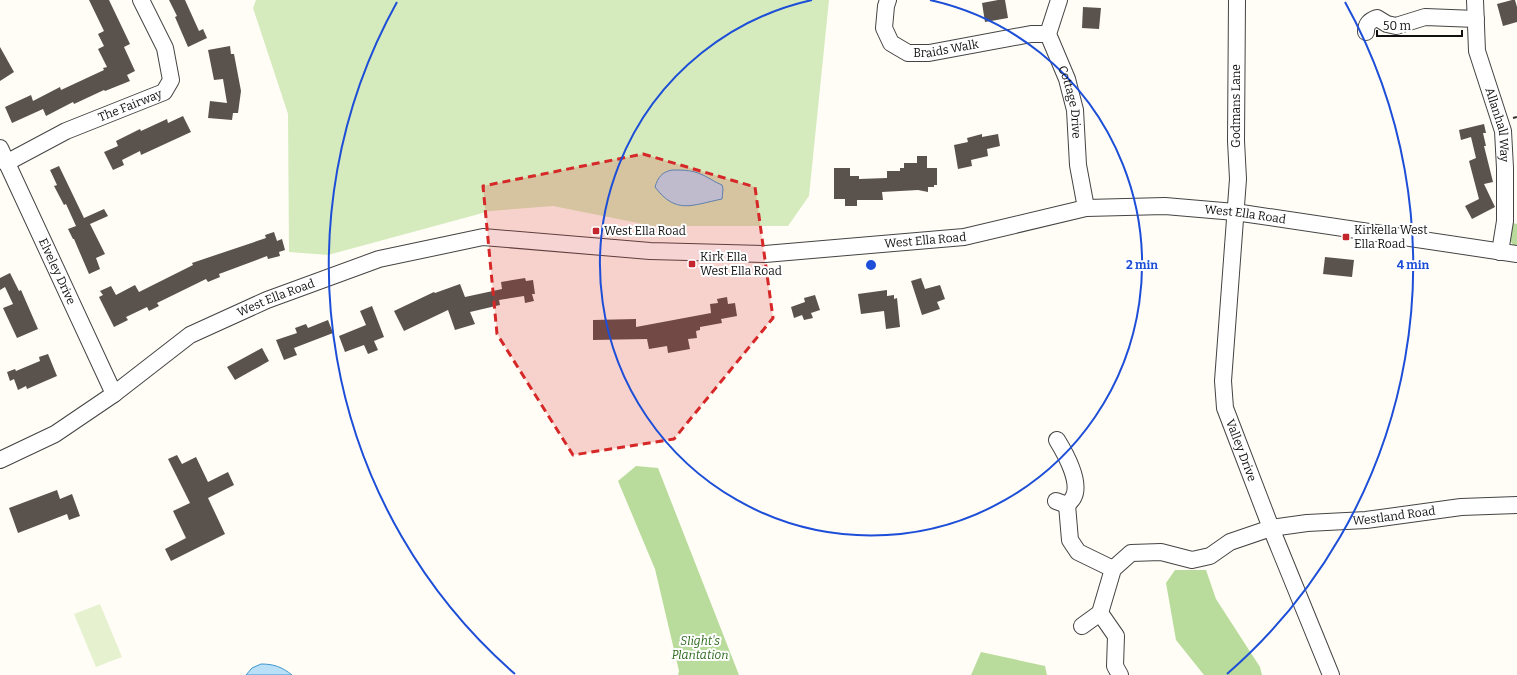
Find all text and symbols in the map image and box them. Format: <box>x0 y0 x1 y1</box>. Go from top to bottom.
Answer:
scale bar <box>1377 12 1462 38</box>
text: 50 m <box>1383 19 1412 33</box>
street label: Braids Walk <box>913 37 980 60</box>
street label: Cottage Drive <box>1055 63 1084 139</box>
street label: Godmans Lane <box>1229 64 1243 148</box>
street label: The Fairway <box>96 86 165 124</box>
street label: Allanhall Way <box>1482 86 1512 163</box>
street label: West Ella Road <box>1204 202 1287 227</box>
place label: Kirkella West Ella Road <box>1354 223 1428 251</box>
place label: West Ella Road <box>604 224 686 238</box>
marker: West Ella Road <box>591 226 601 236</box>
street label: West Ella Road <box>884 230 967 251</box>
marker: Kirkella West Ella Road <box>1341 232 1351 242</box>
street label: Elveley Drive <box>36 236 79 307</box>
place label: Kirk Ella West Ella Road <box>700 250 782 278</box>
centre of rings <box>864 258 878 272</box>
text: 2 min <box>1126 258 1158 272</box>
text: 4 min <box>1397 258 1429 272</box>
marker: Kirk Ella West Ella Road <box>687 259 697 269</box>
street label: West Ella Road <box>235 276 316 320</box>
street label: Valley Drive <box>1223 417 1259 483</box>
street label: Westland Road <box>1352 504 1436 528</box>
park label: Slight's Plantation <box>671 634 729 662</box>

